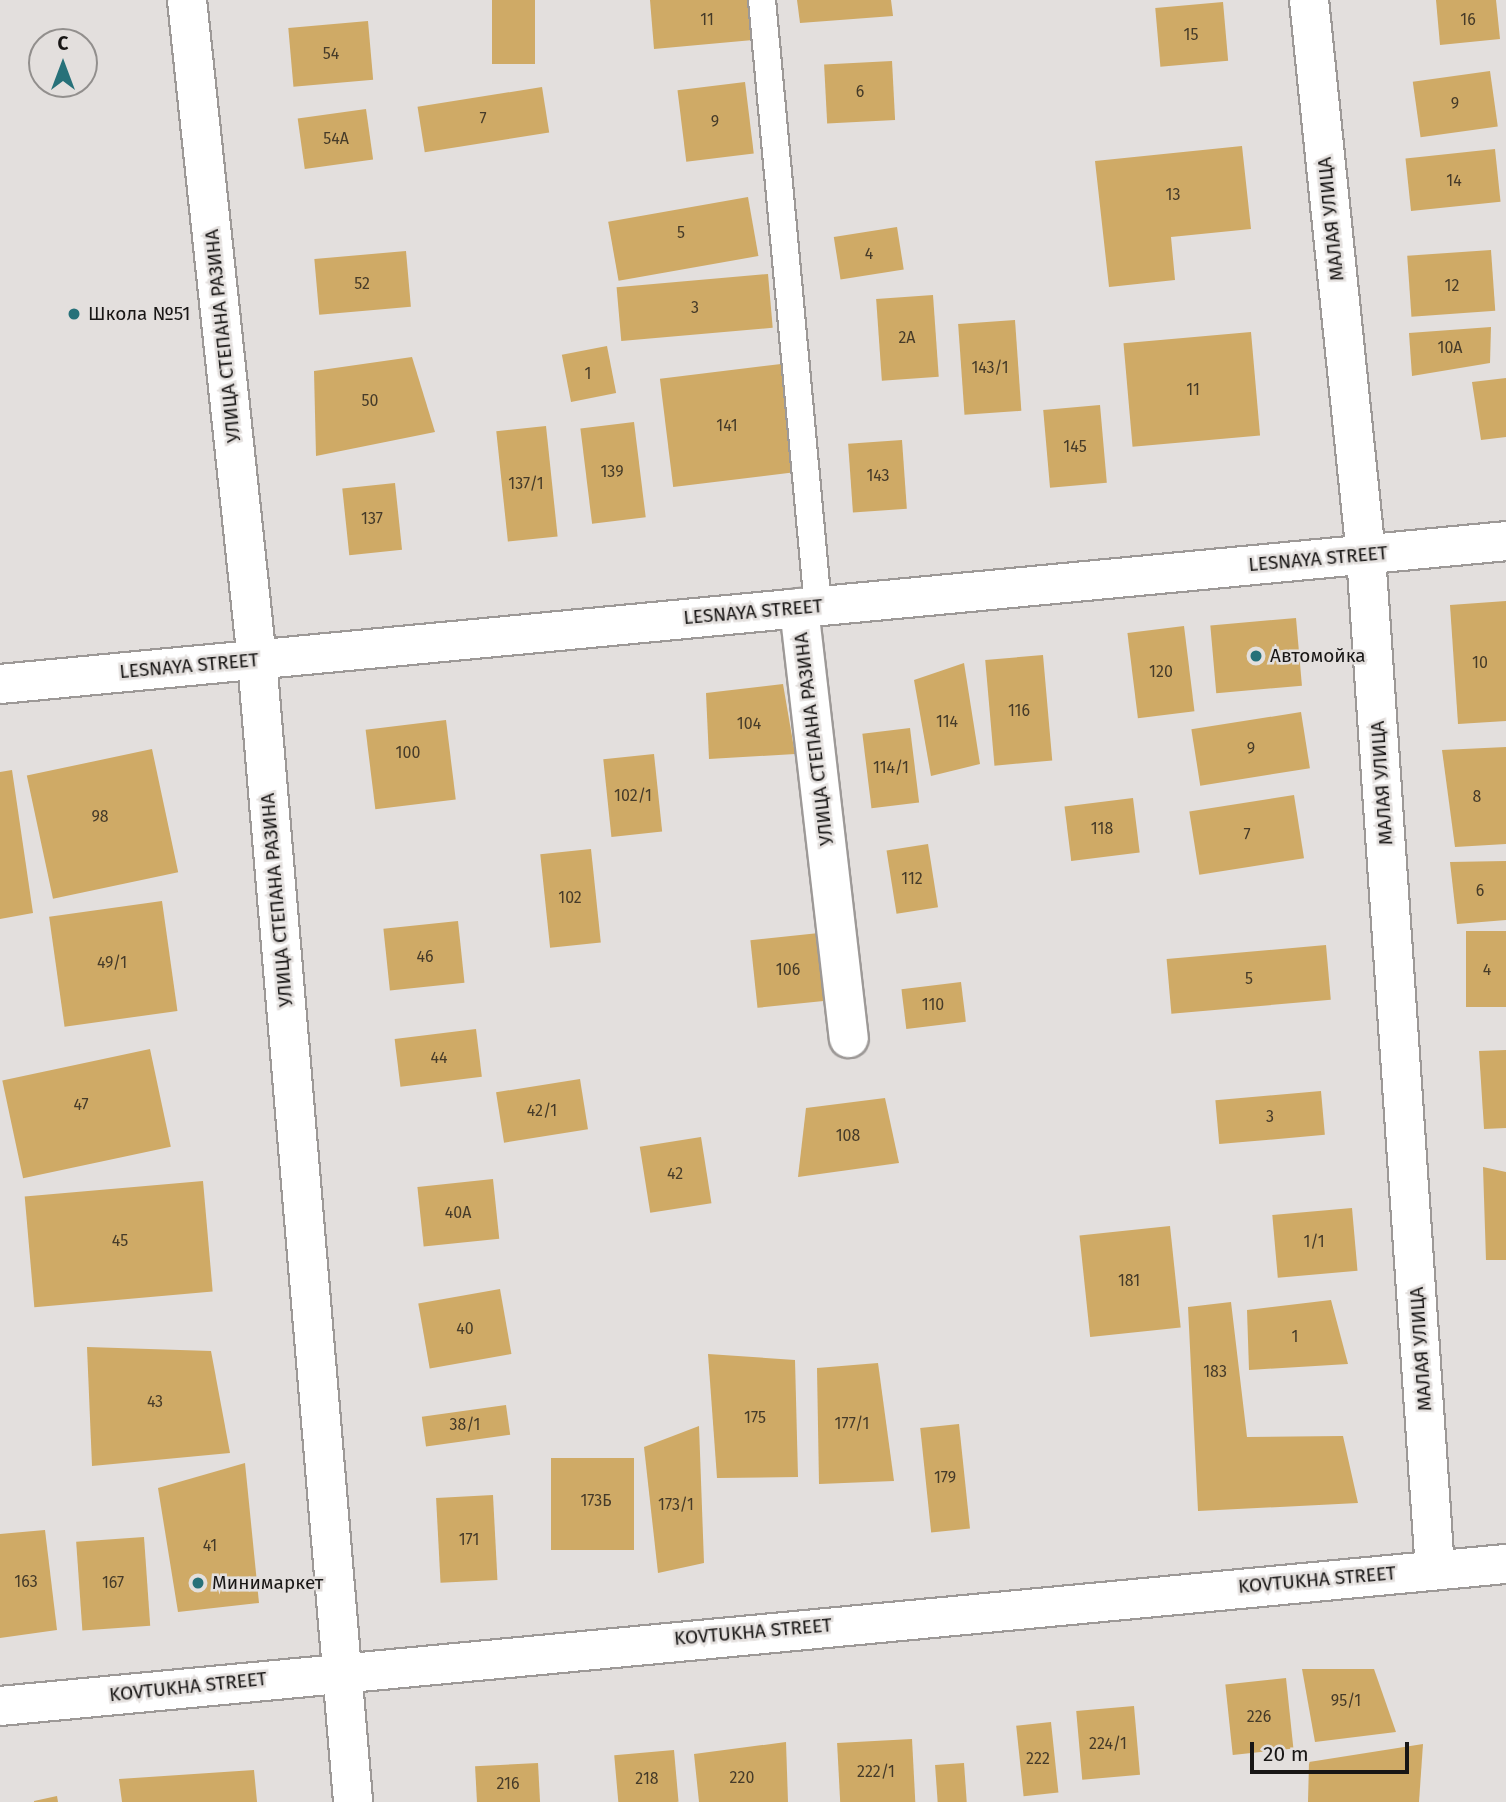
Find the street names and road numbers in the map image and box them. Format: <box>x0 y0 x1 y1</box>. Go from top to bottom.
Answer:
street label: МАЛАЯ УЛИЦА <box>1313 156 1349 282</box>
street label: УЛИЦА СТЕПАНА РАЗИНА <box>200 228 246 444</box>
street label: LESNAYA STREET <box>1247 542 1389 576</box>
street label: LESNAYA STREET <box>682 595 824 629</box>
street label: УЛИЦА СТЕПАНА РАЗИНА <box>790 631 838 847</box>
street label: LESNAYA STREET <box>118 649 260 683</box>
street label: МАЛАЯ УЛИЦА <box>1366 720 1398 846</box>
street label: УЛИЦА СТЕПАНА РАЗИНА <box>256 792 298 1008</box>
street label: МАЛАЯ УЛИЦА <box>1405 1286 1437 1412</box>
street label: KOVTUKHA STREET <box>1237 1562 1397 1598</box>
street label: KOVTUKHA STREET <box>673 1614 833 1650</box>
street label: KOVTUKHA STREET <box>108 1667 268 1707</box>

